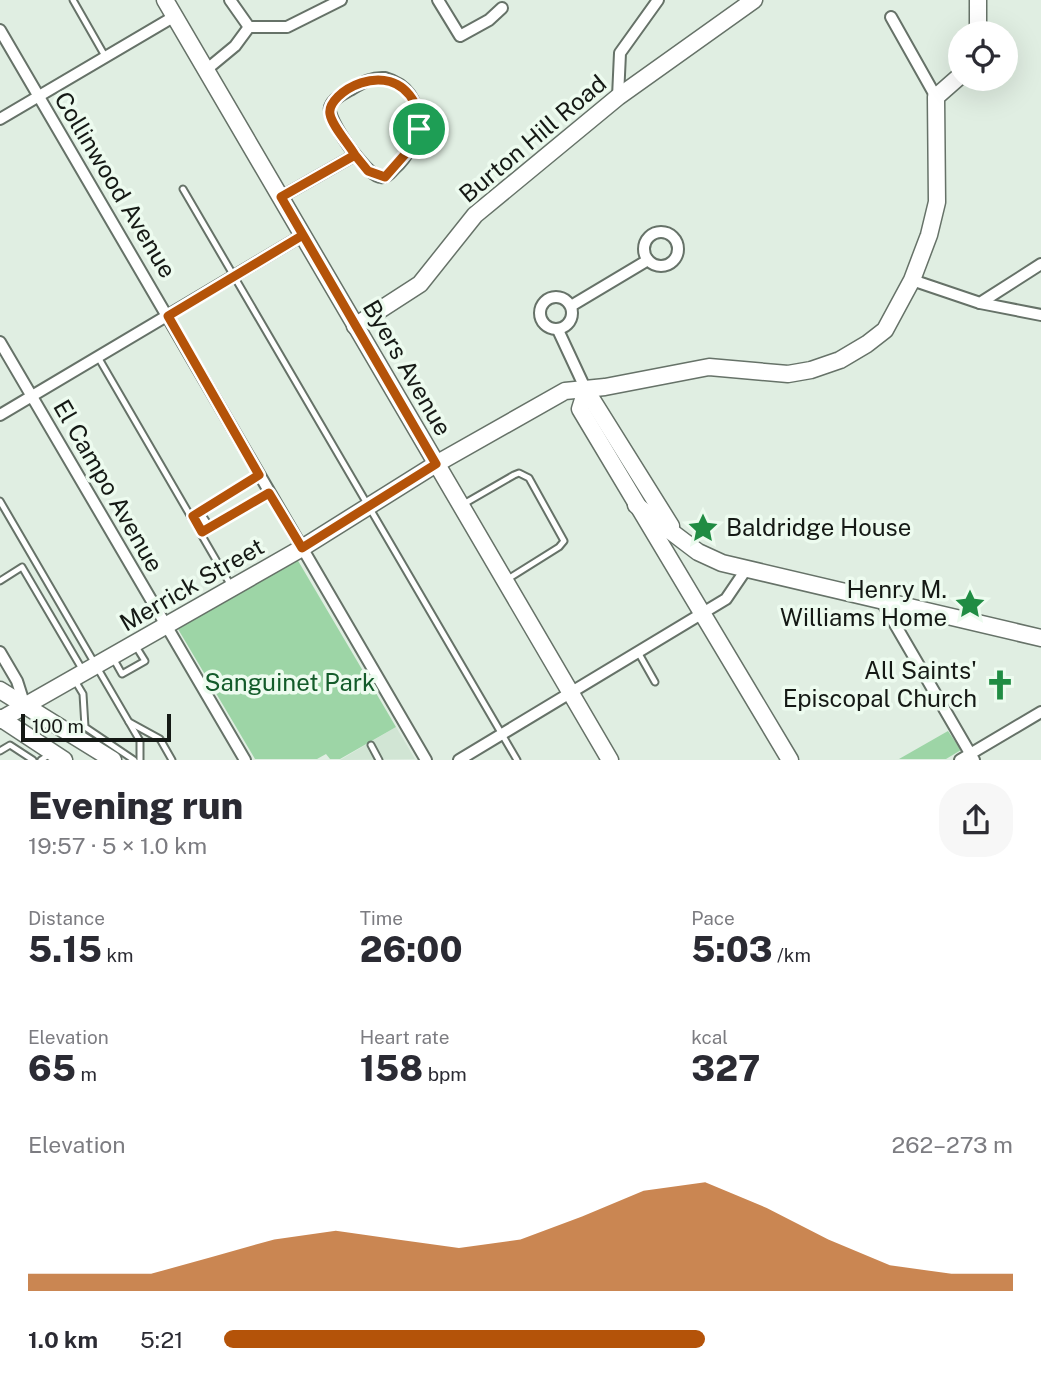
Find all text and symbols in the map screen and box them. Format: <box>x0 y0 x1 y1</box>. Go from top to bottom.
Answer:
map controls <box>948 21 1018 91</box>
button: locate <box>948 21 1018 91</box>
street label: Burton Hill Road <box>453 69 611 208</box>
street label: Collinwood Avenue <box>49 86 182 283</box>
pin <box>389 99 449 159</box>
icon: arrive <box>400 110 438 148</box>
street label: Byers Avenue <box>358 295 458 440</box>
street label: El Campo Avenue <box>48 394 170 577</box>
place icon: Baldridge House <box>686 511 720 545</box>
place label: Baldridge House <box>726 513 911 541</box>
street label: Merrick Street <box>114 532 269 637</box>
place label: Henry M. Williams Home <box>780 575 947 631</box>
place icon: Henry M. Williams Home <box>953 587 987 621</box>
place label: All Saints' Episcopal Church <box>783 656 977 712</box>
park label: Sanguinet Park <box>204 668 376 696</box>
church icon: All Saints' Episcopal Church <box>983 668 1017 702</box>
scale bar <box>21 710 172 742</box>
text: 100 m <box>32 715 84 737</box>
text: Evening run <box>28 783 243 828</box>
button: share <box>939 783 1013 857</box>
text: 19:57 · 5 × 1.0 km <box>28 832 207 859</box>
text: Distance <box>28 907 105 929</box>
text: Time <box>360 907 403 929</box>
text: Pace <box>691 907 735 929</box>
text: 5.15 <box>28 929 102 970</box>
text: 26:00 <box>360 929 462 970</box>
text: 5:03 <box>691 929 773 970</box>
text: km <box>102 944 134 966</box>
text: /km <box>773 944 811 966</box>
text: Elevation <box>28 1026 109 1048</box>
text: Heart rate <box>360 1026 449 1048</box>
text: kcal <box>691 1026 728 1048</box>
text: 65 <box>28 1048 76 1089</box>
text: 158 <box>360 1048 423 1089</box>
text: 327 <box>691 1048 760 1089</box>
text: m <box>76 1063 97 1085</box>
text: bpm <box>423 1063 467 1085</box>
text: Elevation <box>28 1131 126 1158</box>
text: 262–273 m <box>891 1131 1013 1158</box>
text: 1.0 km <box>28 1326 98 1353</box>
text: 5:21 <box>140 1326 183 1353</box>

